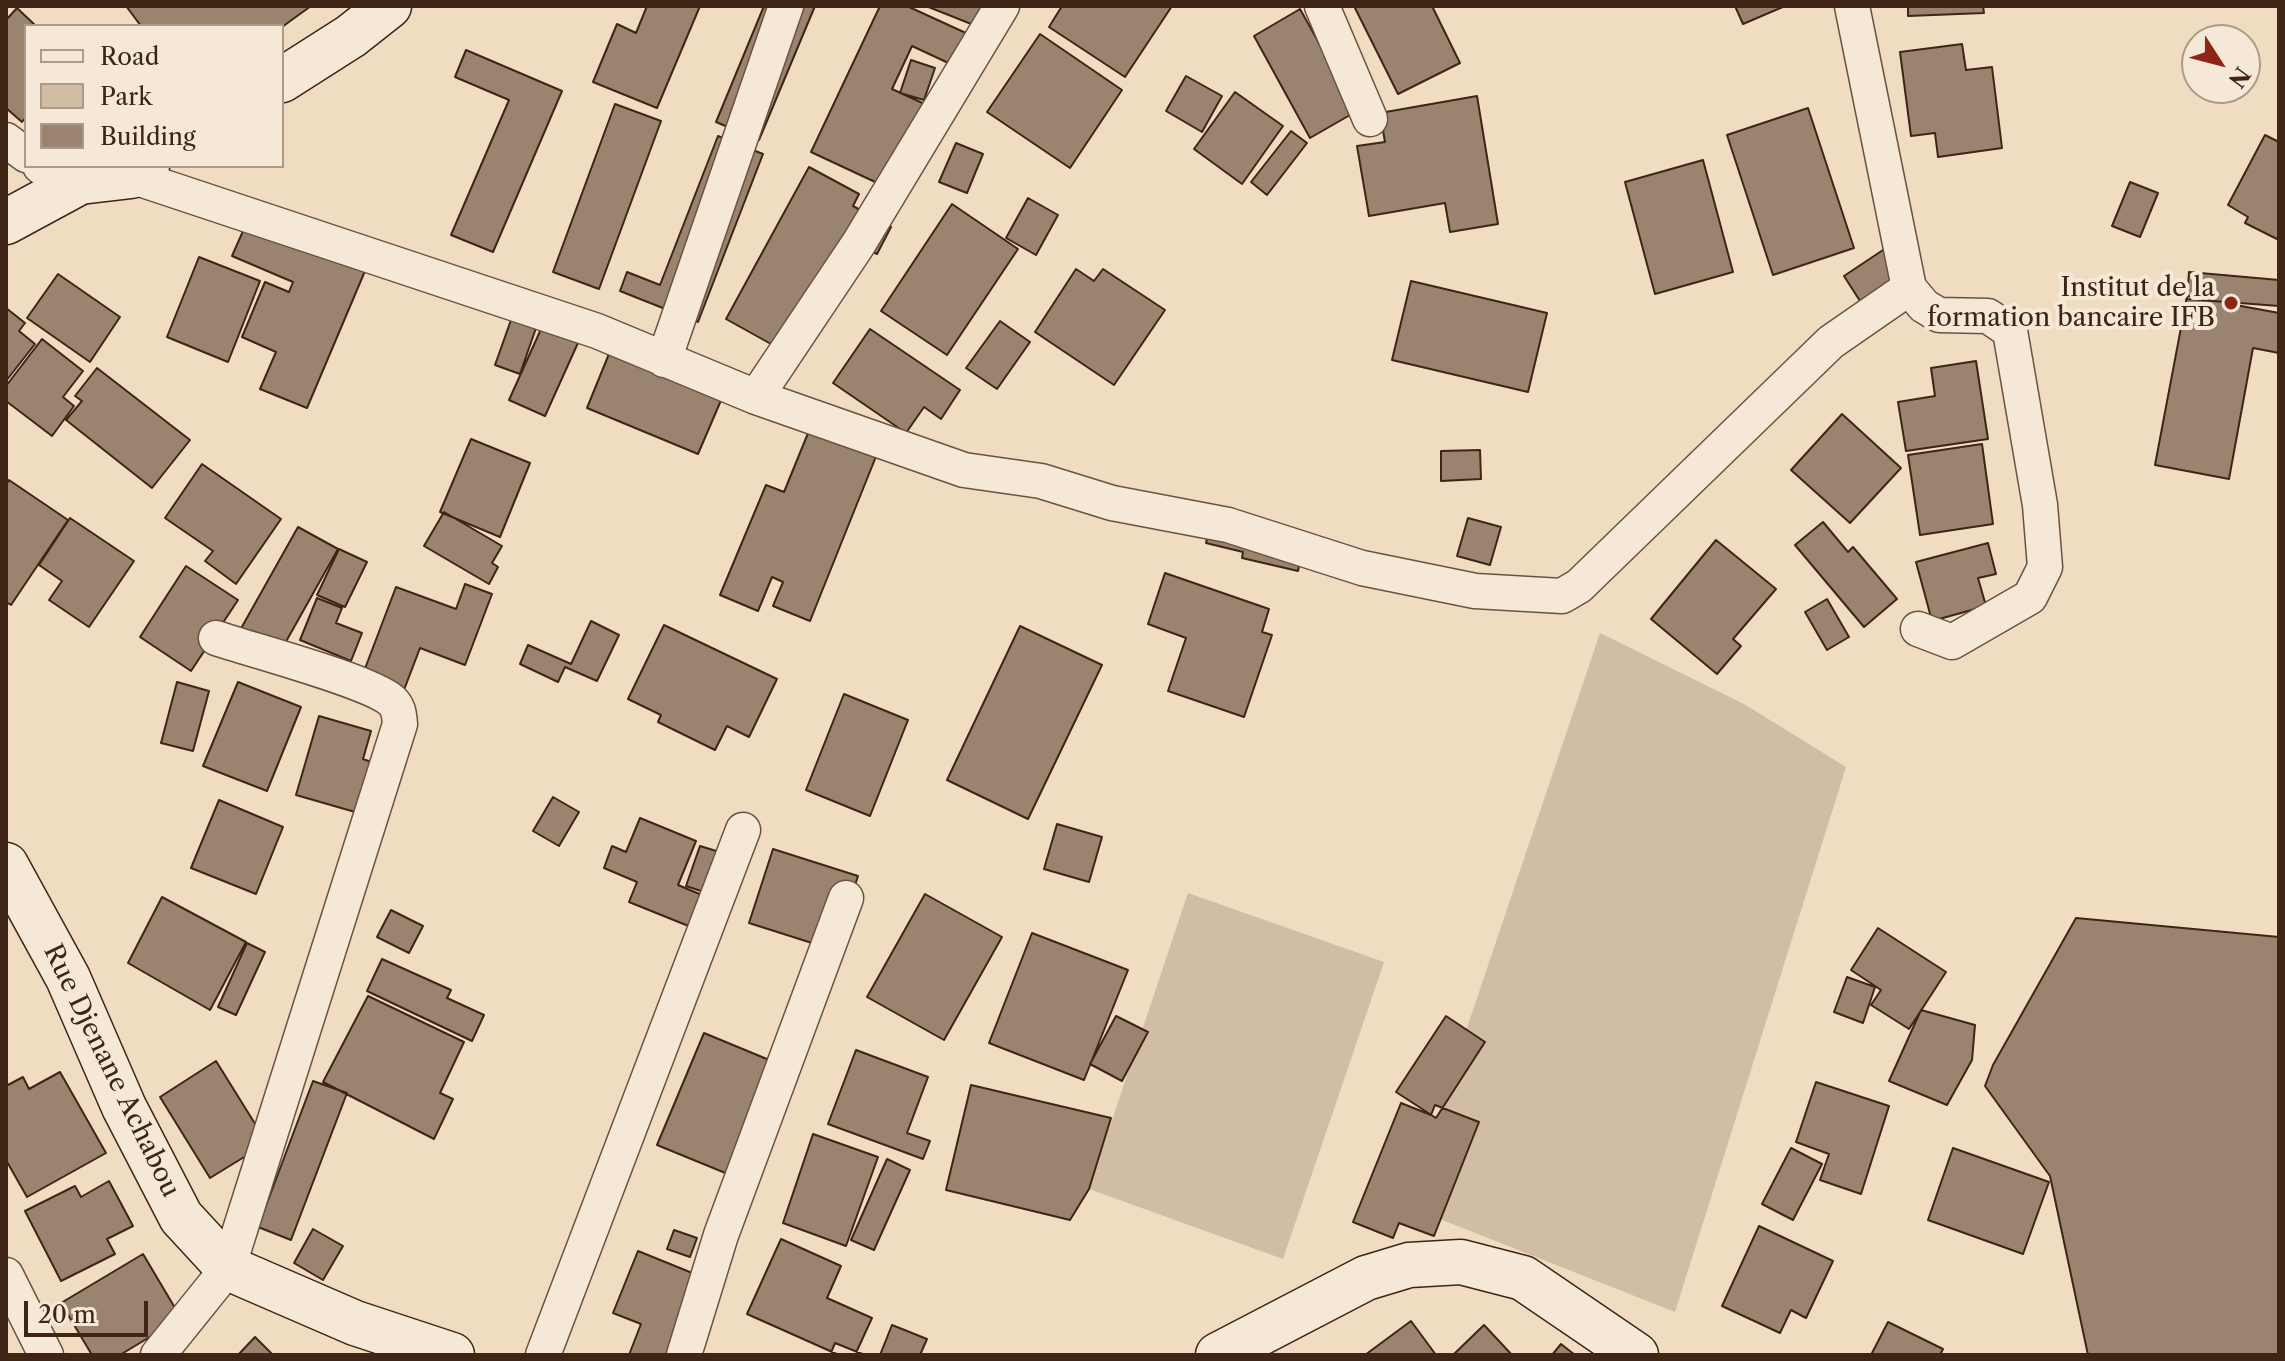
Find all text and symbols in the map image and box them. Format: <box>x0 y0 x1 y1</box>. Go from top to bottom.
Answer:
legend <box>24 24 284 168</box>
north arrow <box>2181 24 2261 104</box>
text: Road <box>100 42 159 71</box>
text: N <box>2223 62 2256 93</box>
text: Park <box>100 82 152 111</box>
text: Building <box>100 122 196 151</box>
place label: Institut de la formation bancaire IFB <box>1927 272 2215 334</box>
marker: Institut de la formation bancaire IFB <box>2222 294 2240 312</box>
street label: Rue Djenane Achabou <box>36 939 186 1203</box>
scale bar <box>28 1285 152 1335</box>
text: 20 m <box>38 1300 96 1329</box>

